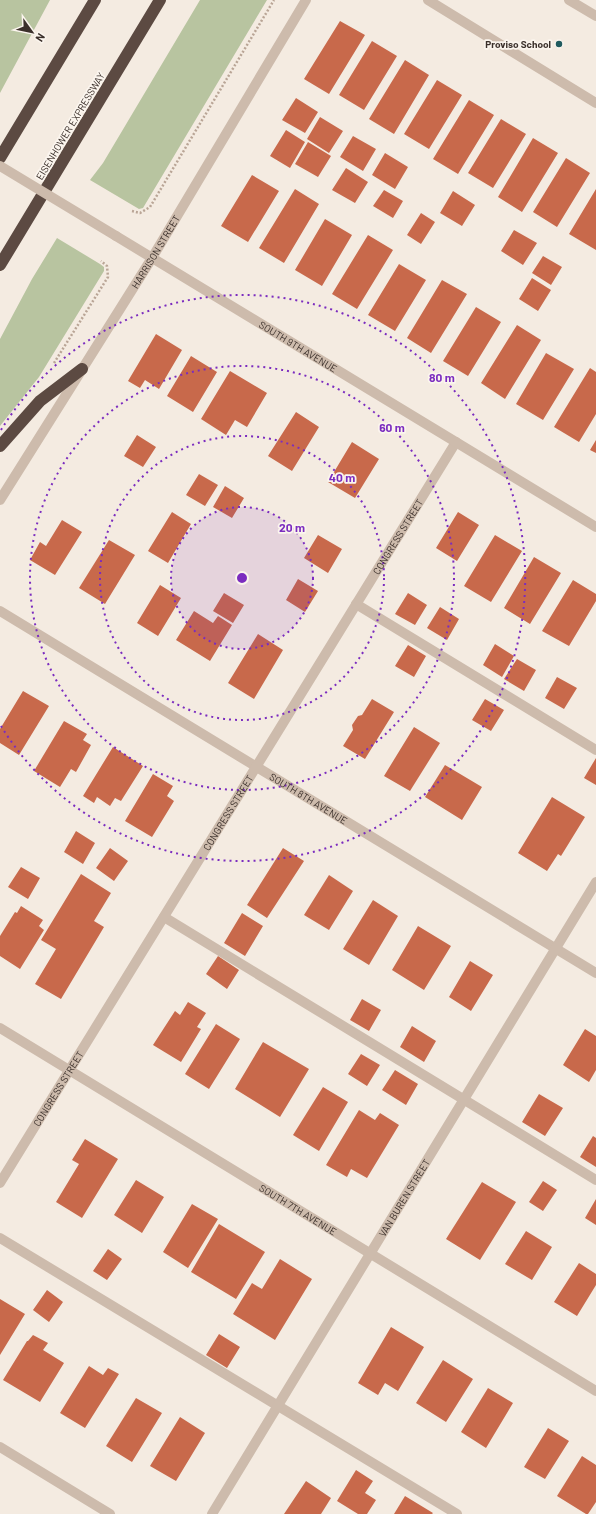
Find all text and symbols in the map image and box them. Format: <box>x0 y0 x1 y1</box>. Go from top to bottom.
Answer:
north arrow <box>12 12 52 52</box>
text: N <box>33 31 48 44</box>
place label: Proviso School <box>485 38 551 50</box>
marker: Proviso School <box>554 39 564 49</box>
street label: EISENHOWER EXPRESSWAY <box>33 70 107 182</box>
street label: HARRISON STREET <box>129 213 182 291</box>
street label: SOUTH 9TH AVENUE <box>257 318 339 375</box>
text: 80 m <box>429 370 455 384</box>
text: 60 m <box>379 420 405 434</box>
text: 40 m <box>329 470 355 484</box>
street label: CONGRESS STREET <box>370 496 426 577</box>
text: 20 m <box>279 520 305 534</box>
centre of rings <box>235 571 249 585</box>
street label: SOUTH 8TH AVENUE <box>267 770 350 827</box>
street label: CONGRESS STREET <box>200 772 256 852</box>
street label: CONGRESS STREET <box>30 1048 86 1128</box>
street label: VAN BUREN STREET <box>376 1156 432 1239</box>
street label: SOUTH 7TH AVENUE <box>257 1181 339 1238</box>

